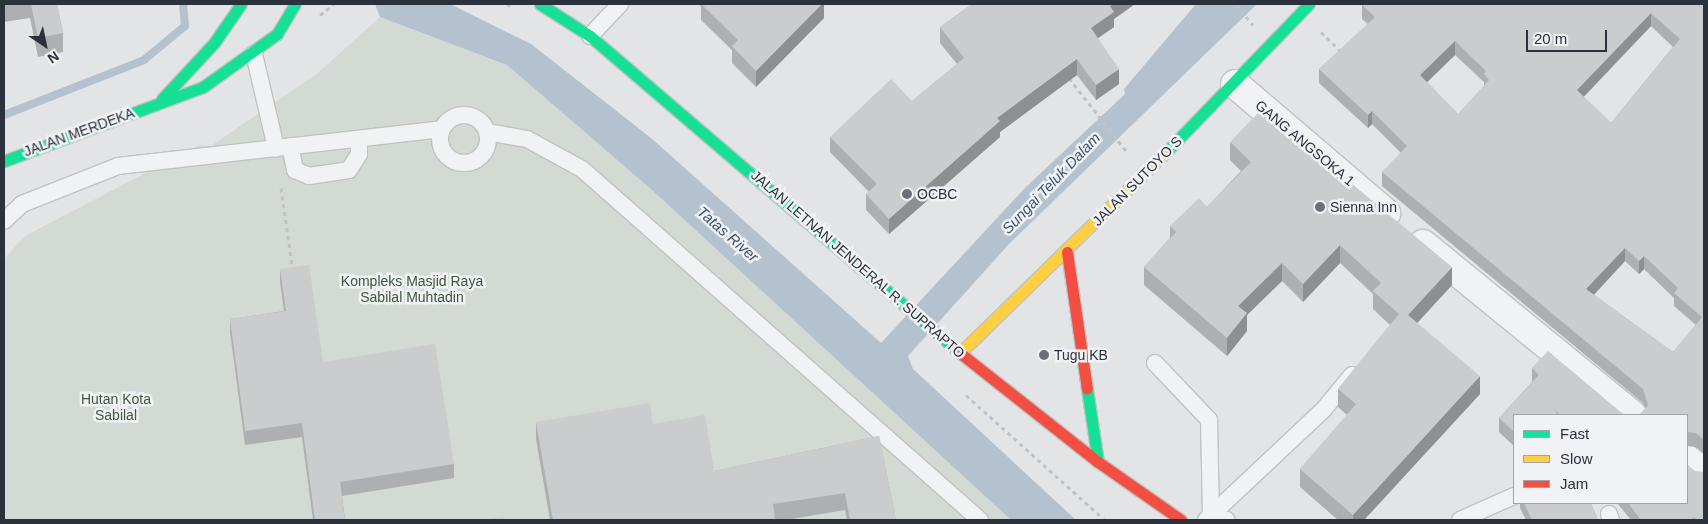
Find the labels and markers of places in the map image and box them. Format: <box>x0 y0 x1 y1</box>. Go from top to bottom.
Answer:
place label: OCBC <box>917 186 957 202</box>
marker: OCBC <box>901 188 913 200</box>
place label: Sienna Inn <box>1330 199 1397 215</box>
marker: Sienna Inn <box>1314 201 1326 213</box>
place label: Tugu KB <box>1054 347 1108 363</box>
marker: Tugu KB <box>1038 349 1050 361</box>

